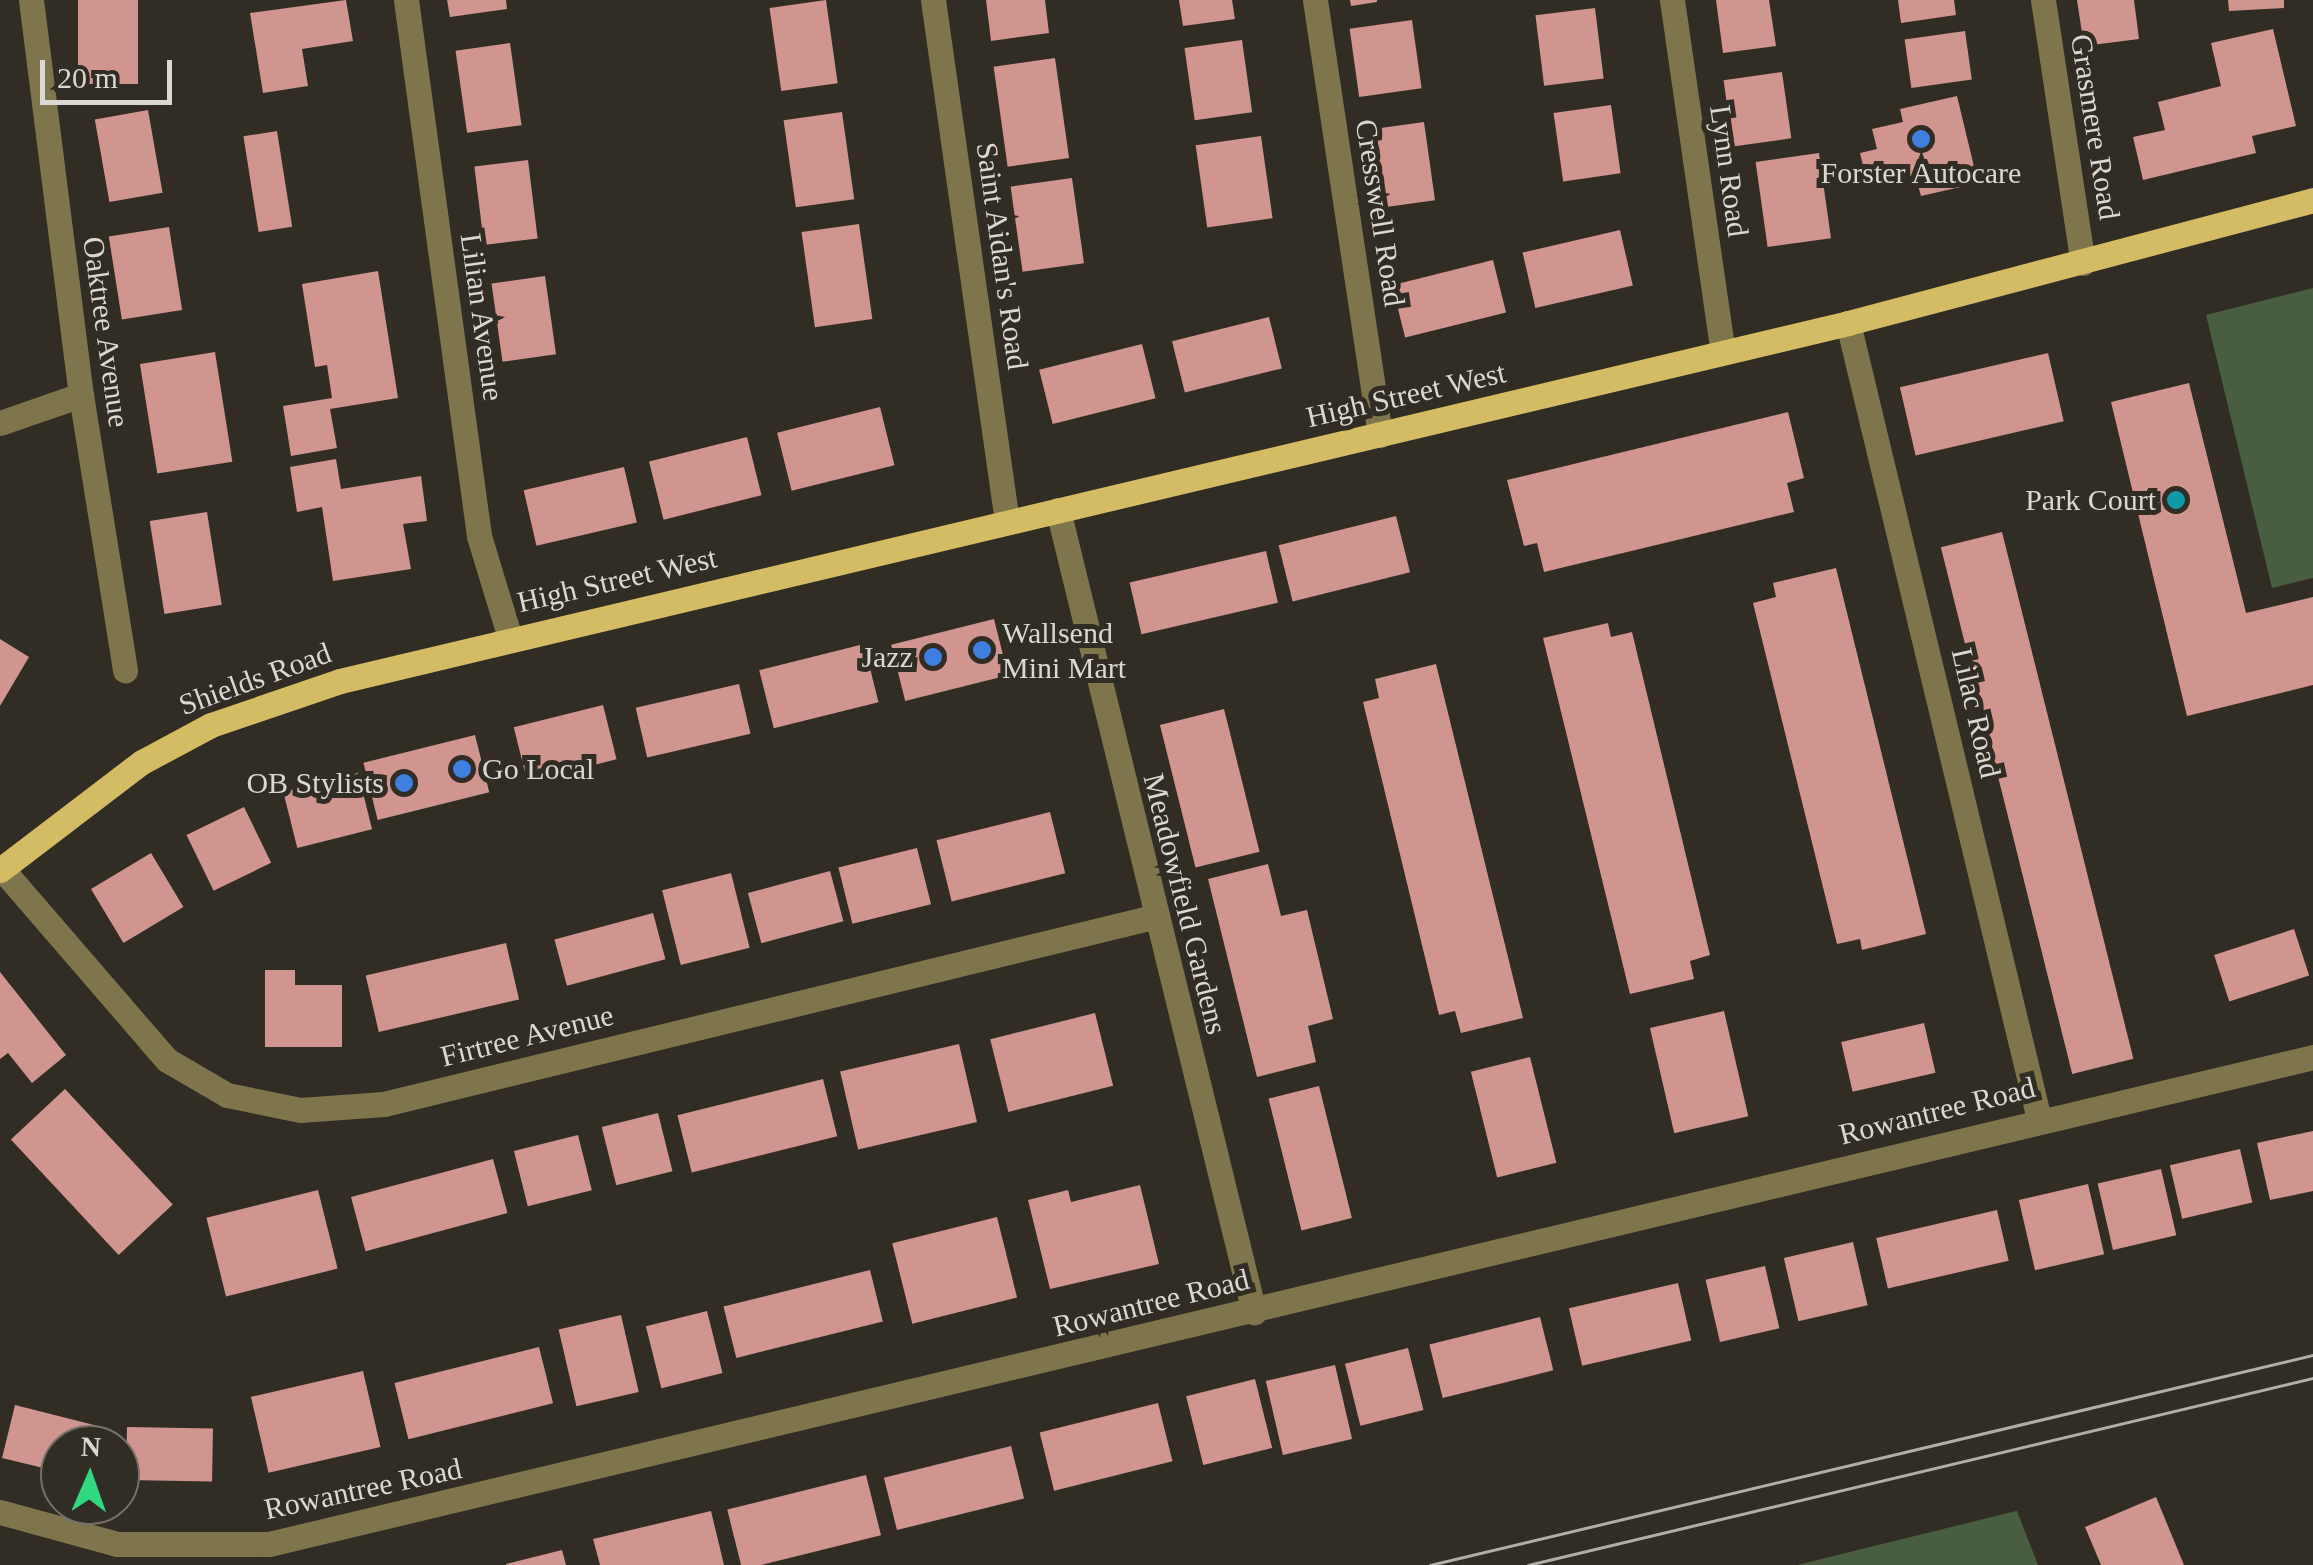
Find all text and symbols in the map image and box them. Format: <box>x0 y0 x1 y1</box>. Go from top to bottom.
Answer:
street label: Grasmere Road <box>2063 32 2127 222</box>
scale bar <box>45 40 178 102</box>
text: 20 m <box>57 61 118 94</box>
street label: Lynn Road <box>1702 103 1756 239</box>
street label: Cresswell Road <box>1347 117 1413 309</box>
marker: Forster Autocare <box>1910 128 1932 150</box>
street label: Saint Aidan's Road <box>968 139 1036 373</box>
place label: Forster Autocare <box>1820 155 2022 191</box>
street label: Lilian Avenue <box>452 230 512 404</box>
street label: Oaktree Avenue <box>75 234 137 430</box>
street label: High Street West <box>1302 354 1510 436</box>
place label: Park Court <box>2025 482 2156 518</box>
marker: Park Court <box>2165 489 2187 511</box>
street label: High Street West <box>513 539 721 621</box>
place label: Wallsend Mini Mart <box>1002 615 1126 686</box>
street label: Shields Road <box>174 635 336 723</box>
place label: Jazz <box>861 639 913 675</box>
marker: Wallsend Mini Mart <box>971 639 993 661</box>
street label: Lilac Road <box>1944 644 2008 782</box>
marker: Jazz <box>922 646 944 668</box>
place label: Go Local <box>482 751 594 787</box>
marker: Go Local <box>451 758 473 780</box>
place label: OB Stylists <box>246 765 384 801</box>
street label: Meadowfield Gardens <box>1135 770 1235 1038</box>
marker: OB Stylists <box>393 772 415 794</box>
street label: Firtree Avenue <box>436 997 618 1075</box>
street label: Rowantree Road <box>1835 1069 2039 1153</box>
street label: Rowantree Road <box>1049 1261 1253 1345</box>
north arrow <box>40 1425 140 1525</box>
text: N <box>80 1431 102 1462</box>
street label: Rowantree Road <box>261 1451 465 1527</box>

